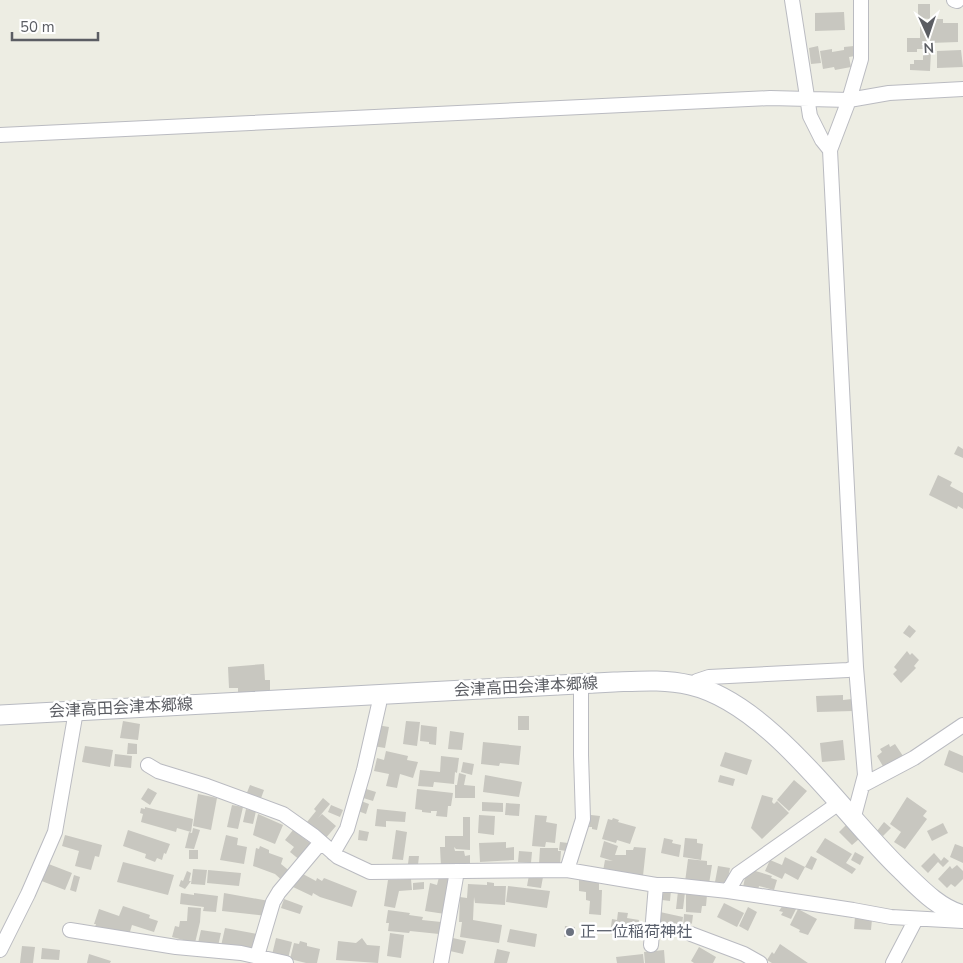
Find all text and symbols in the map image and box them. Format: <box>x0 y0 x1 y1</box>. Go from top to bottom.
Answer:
scale bar <box>12 10 99 42</box>
north arrow <box>903 10 953 60</box>
text: 50 m <box>20 17 55 37</box>
text: N <box>923 38 934 57</box>
street label: 会津高田会津本郷線 <box>454 672 598 702</box>
street label: 会津高田会津本郷線 <box>49 693 193 723</box>
place label: 正一位稲荷神社 <box>580 921 692 943</box>
marker: 正一位稲荷神社 <box>564 926 576 938</box>

